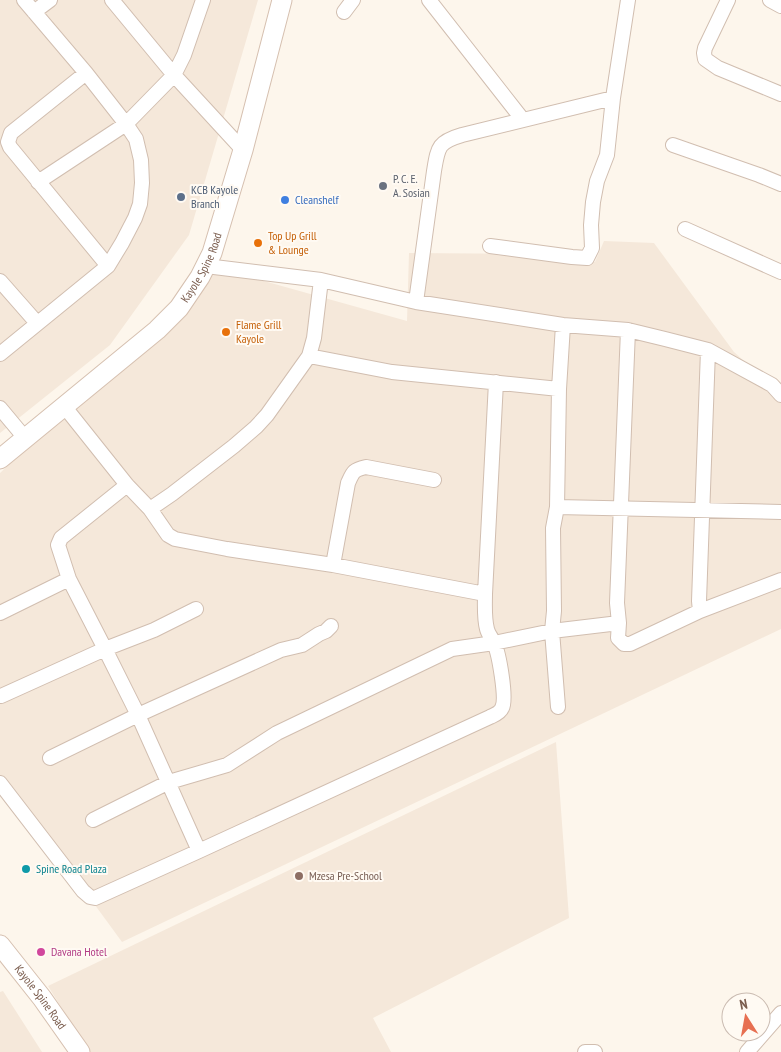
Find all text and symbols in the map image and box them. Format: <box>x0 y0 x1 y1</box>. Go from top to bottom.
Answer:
place label: P. C. E. A. Sosian <box>393 171 430 200</box>
marker: P. C. E. A. Sosian <box>377 180 389 192</box>
place label: KCB Kayole Branch <box>191 182 238 211</box>
marker: KCB Kayole Branch <box>175 191 187 203</box>
place label: Cleanshelf <box>295 192 339 207</box>
marker: Cleanshelf <box>279 194 291 206</box>
place label: Top Up Grill & Lounge <box>268 228 317 257</box>
street label: Kayole Spine Road <box>177 231 225 305</box>
marker: Top Up Grill & Lounge <box>252 237 264 249</box>
place label: Flame Grill Kayole <box>236 317 281 346</box>
marker: Flame Grill Kayole <box>220 326 232 338</box>
place label: Spine Road Plaza <box>36 861 107 876</box>
marker: Spine Road Plaza <box>20 863 32 875</box>
place label: Mzesa Pre-School <box>309 868 382 883</box>
marker: Mzesa Pre-School <box>293 870 305 882</box>
place label: Davana Hotel <box>51 944 107 959</box>
marker: Davana Hotel <box>35 946 47 958</box>
street label: Kayole Spine Road <box>12 962 70 1032</box>
north arrow <box>721 992 771 1042</box>
text: N <box>738 995 749 1014</box>

